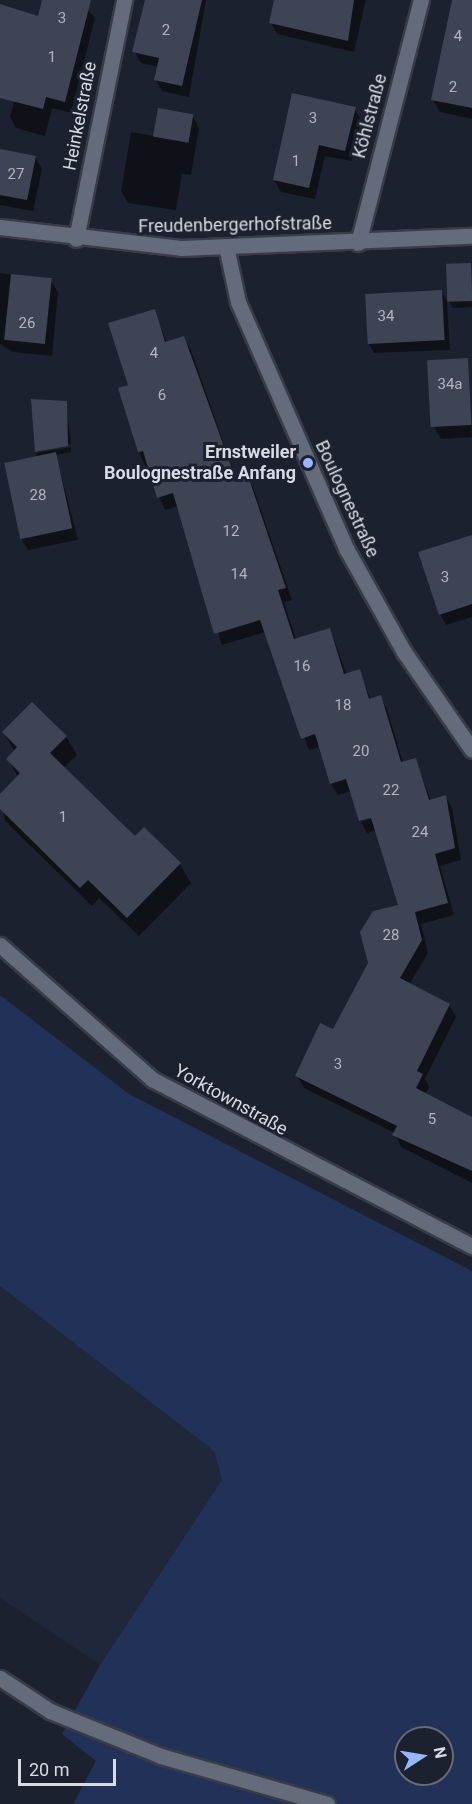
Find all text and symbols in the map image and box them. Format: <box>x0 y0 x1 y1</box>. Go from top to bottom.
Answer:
house number: 3 <box>58 10 66 28</box>
house number: 2 <box>162 22 170 40</box>
house number: 4 <box>454 28 462 46</box>
house number: 1 <box>48 49 56 67</box>
street label: Heinkelstraße <box>59 60 101 172</box>
street label: Köhlstraße <box>348 71 392 161</box>
house number: 2 <box>449 79 457 97</box>
house number: 3 <box>309 110 317 128</box>
house number: 1 <box>292 153 300 171</box>
house number: 27 <box>8 166 24 184</box>
street label: Freudenbergerhofstraße <box>138 213 332 237</box>
house number: 34 <box>378 308 394 326</box>
house number: 26 <box>19 315 35 333</box>
house number: 4 <box>150 345 158 363</box>
house number: 34a <box>437 376 463 394</box>
house number: 6 <box>158 387 166 405</box>
street label: Boulognestraße <box>310 437 384 561</box>
place label: Ernstweiler Boulognestraße Anfang <box>104 442 296 484</box>
marker: Ernstweiler Boulognestraße Anfang <box>301 456 315 470</box>
house number: 28 <box>30 487 46 505</box>
house number: 12 <box>223 523 239 541</box>
house number: 14 <box>231 566 247 584</box>
house number: 3 <box>441 569 449 587</box>
house number: 16 <box>294 658 310 676</box>
house number: 18 <box>335 697 351 715</box>
house number: 20 <box>353 743 369 761</box>
house number: 22 <box>383 782 399 800</box>
house number: 1 <box>59 809 67 827</box>
house number: 24 <box>412 824 428 842</box>
house number: 28 <box>383 927 399 945</box>
house number: 3 <box>334 1056 342 1074</box>
street label: Yorktownstraße <box>171 1060 291 1140</box>
house number: 5 <box>428 1111 436 1129</box>
north arrow <box>394 1726 454 1786</box>
text: N <box>430 1745 451 1760</box>
scale bar <box>21 1747 118 1785</box>
text: 20 m <box>29 1759 69 1780</box>

